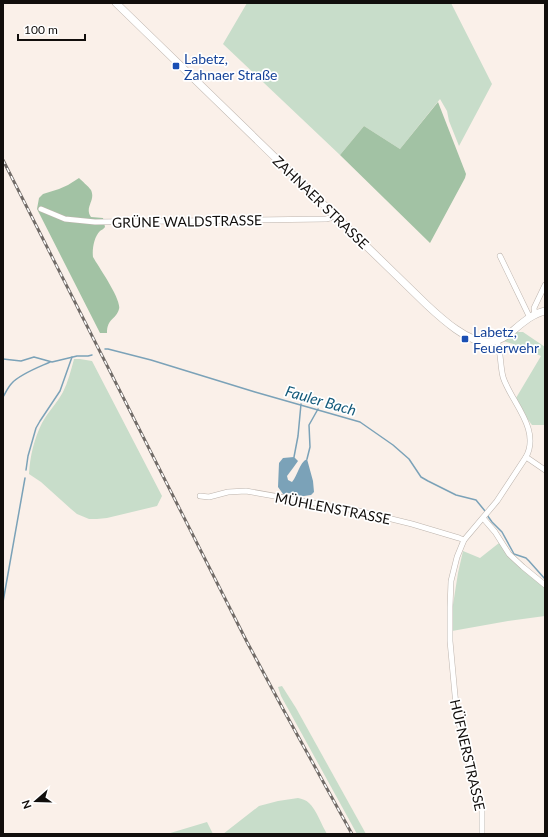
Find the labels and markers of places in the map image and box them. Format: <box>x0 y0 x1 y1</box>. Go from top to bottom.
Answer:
place label: Labetz, Zahnaer Straße <box>184 50 277 83</box>
marker: Labetz, Zahnaer Straße <box>171 61 181 71</box>
place label: Labetz, Feuerwehr <box>473 323 539 356</box>
marker: Labetz, Feuerwehr <box>460 334 470 344</box>

